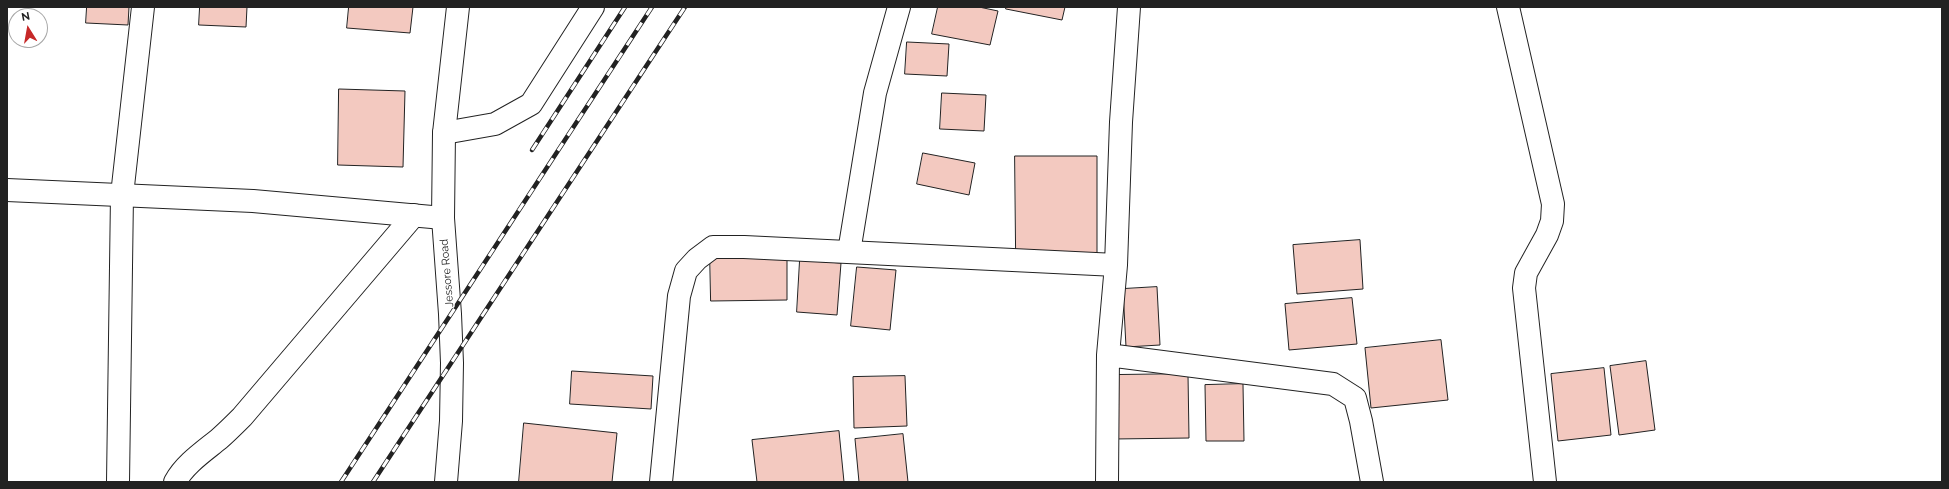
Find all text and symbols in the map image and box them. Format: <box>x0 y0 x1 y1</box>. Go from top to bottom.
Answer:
north arrow <box>8 8 48 48</box>
text: N <box>20 10 31 24</box>
street label: Jessore Road <box>437 238 457 308</box>

